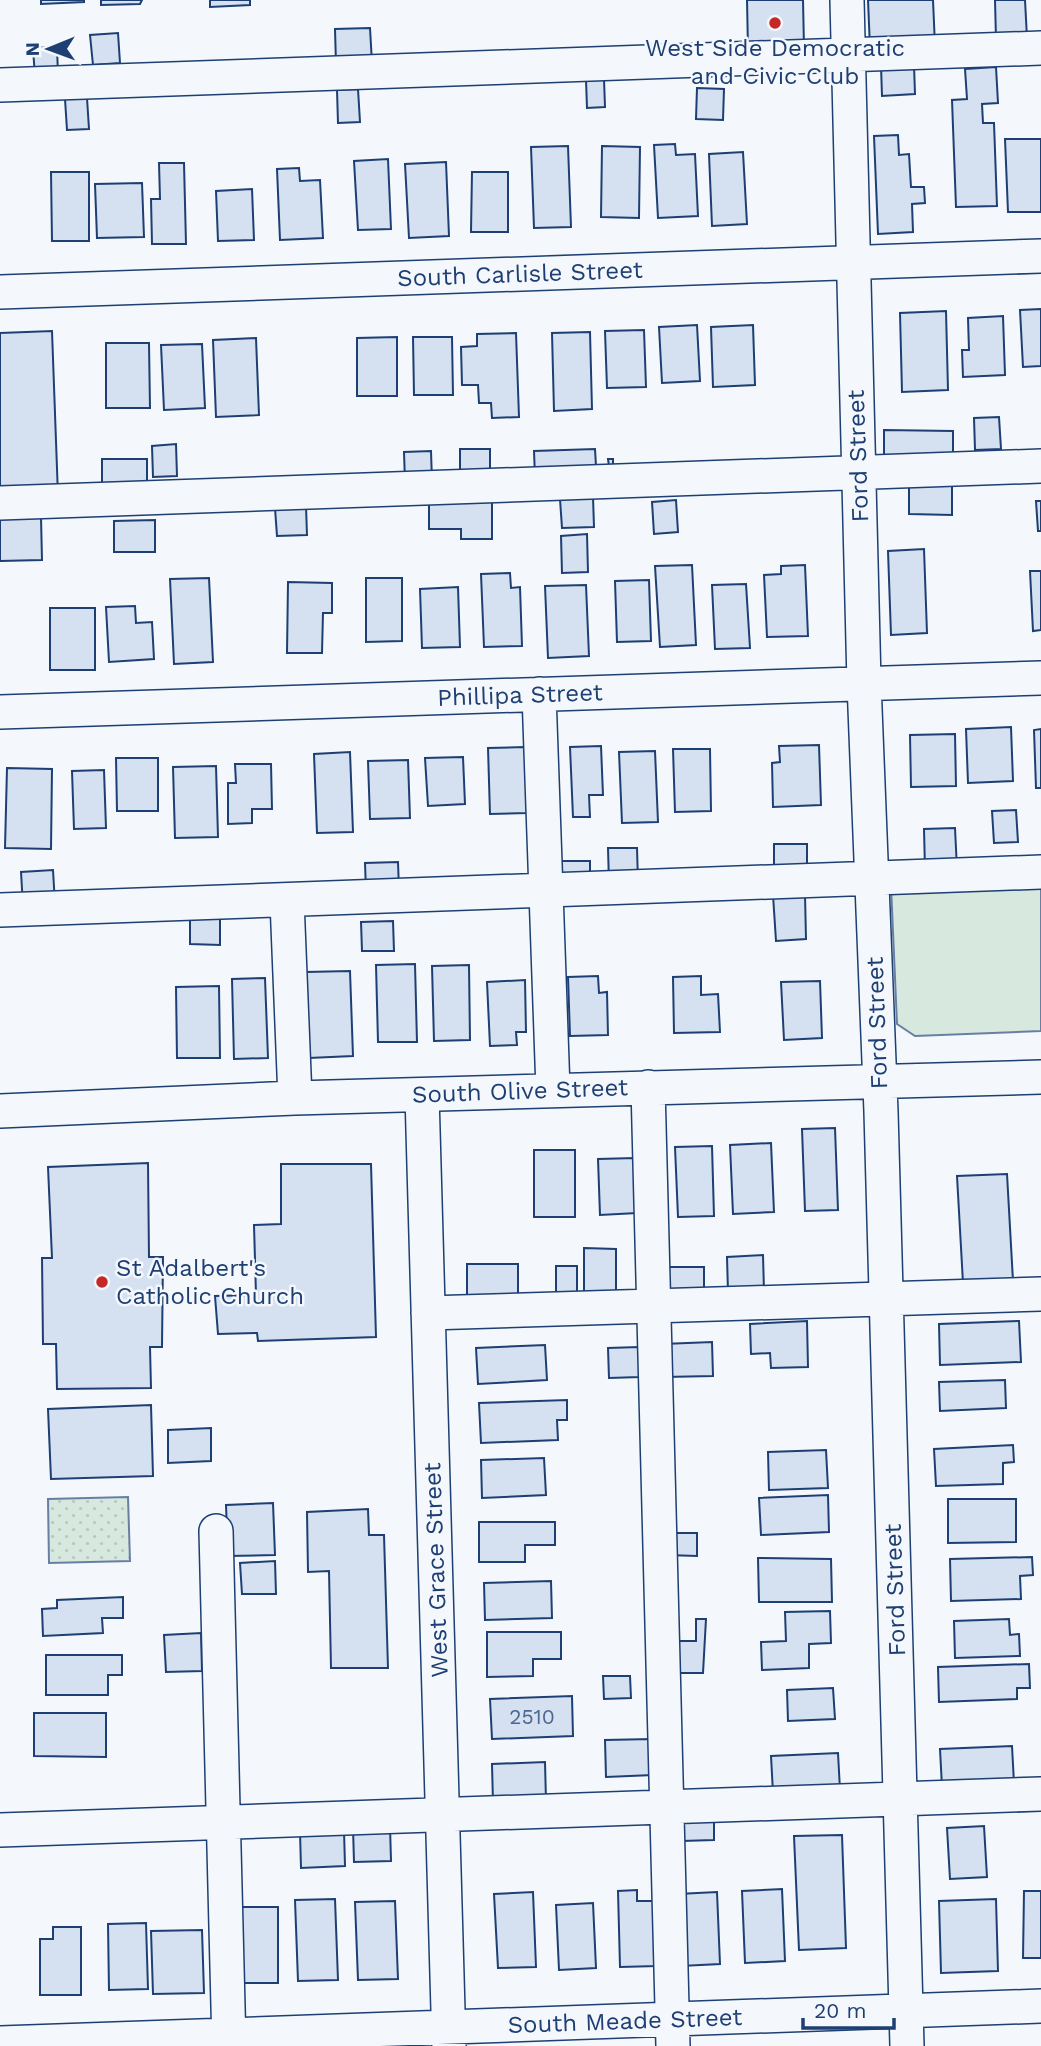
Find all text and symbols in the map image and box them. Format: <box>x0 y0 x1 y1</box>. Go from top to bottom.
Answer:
north arrow <box>14 14 84 84</box>
marker: West Side Democratic and Civic Club <box>767 15 783 31</box>
place label: West Side Democratic and Civic Club <box>645 34 905 90</box>
text: N <box>21 42 44 57</box>
street label: South Carlisle Street <box>397 256 643 292</box>
street label: Ford Street <box>842 389 874 523</box>
street label: Phillipa Street <box>437 678 603 712</box>
street label: Ford Street <box>861 956 893 1090</box>
street label: South Olive Street <box>412 1073 628 1109</box>
place label: St Adalbert's Catholic Church <box>116 1254 304 1310</box>
marker: St Adalbert's Catholic Church <box>94 1274 110 1290</box>
street label: West Grace Street <box>418 1462 454 1678</box>
street label: Ford Street <box>879 1523 911 1657</box>
house number: 2510 <box>509 1704 555 1729</box>
scale bar <box>803 1986 894 2030</box>
text: 20 m <box>814 1998 866 2023</box>
street label: South Meade Street <box>507 2003 743 2039</box>

